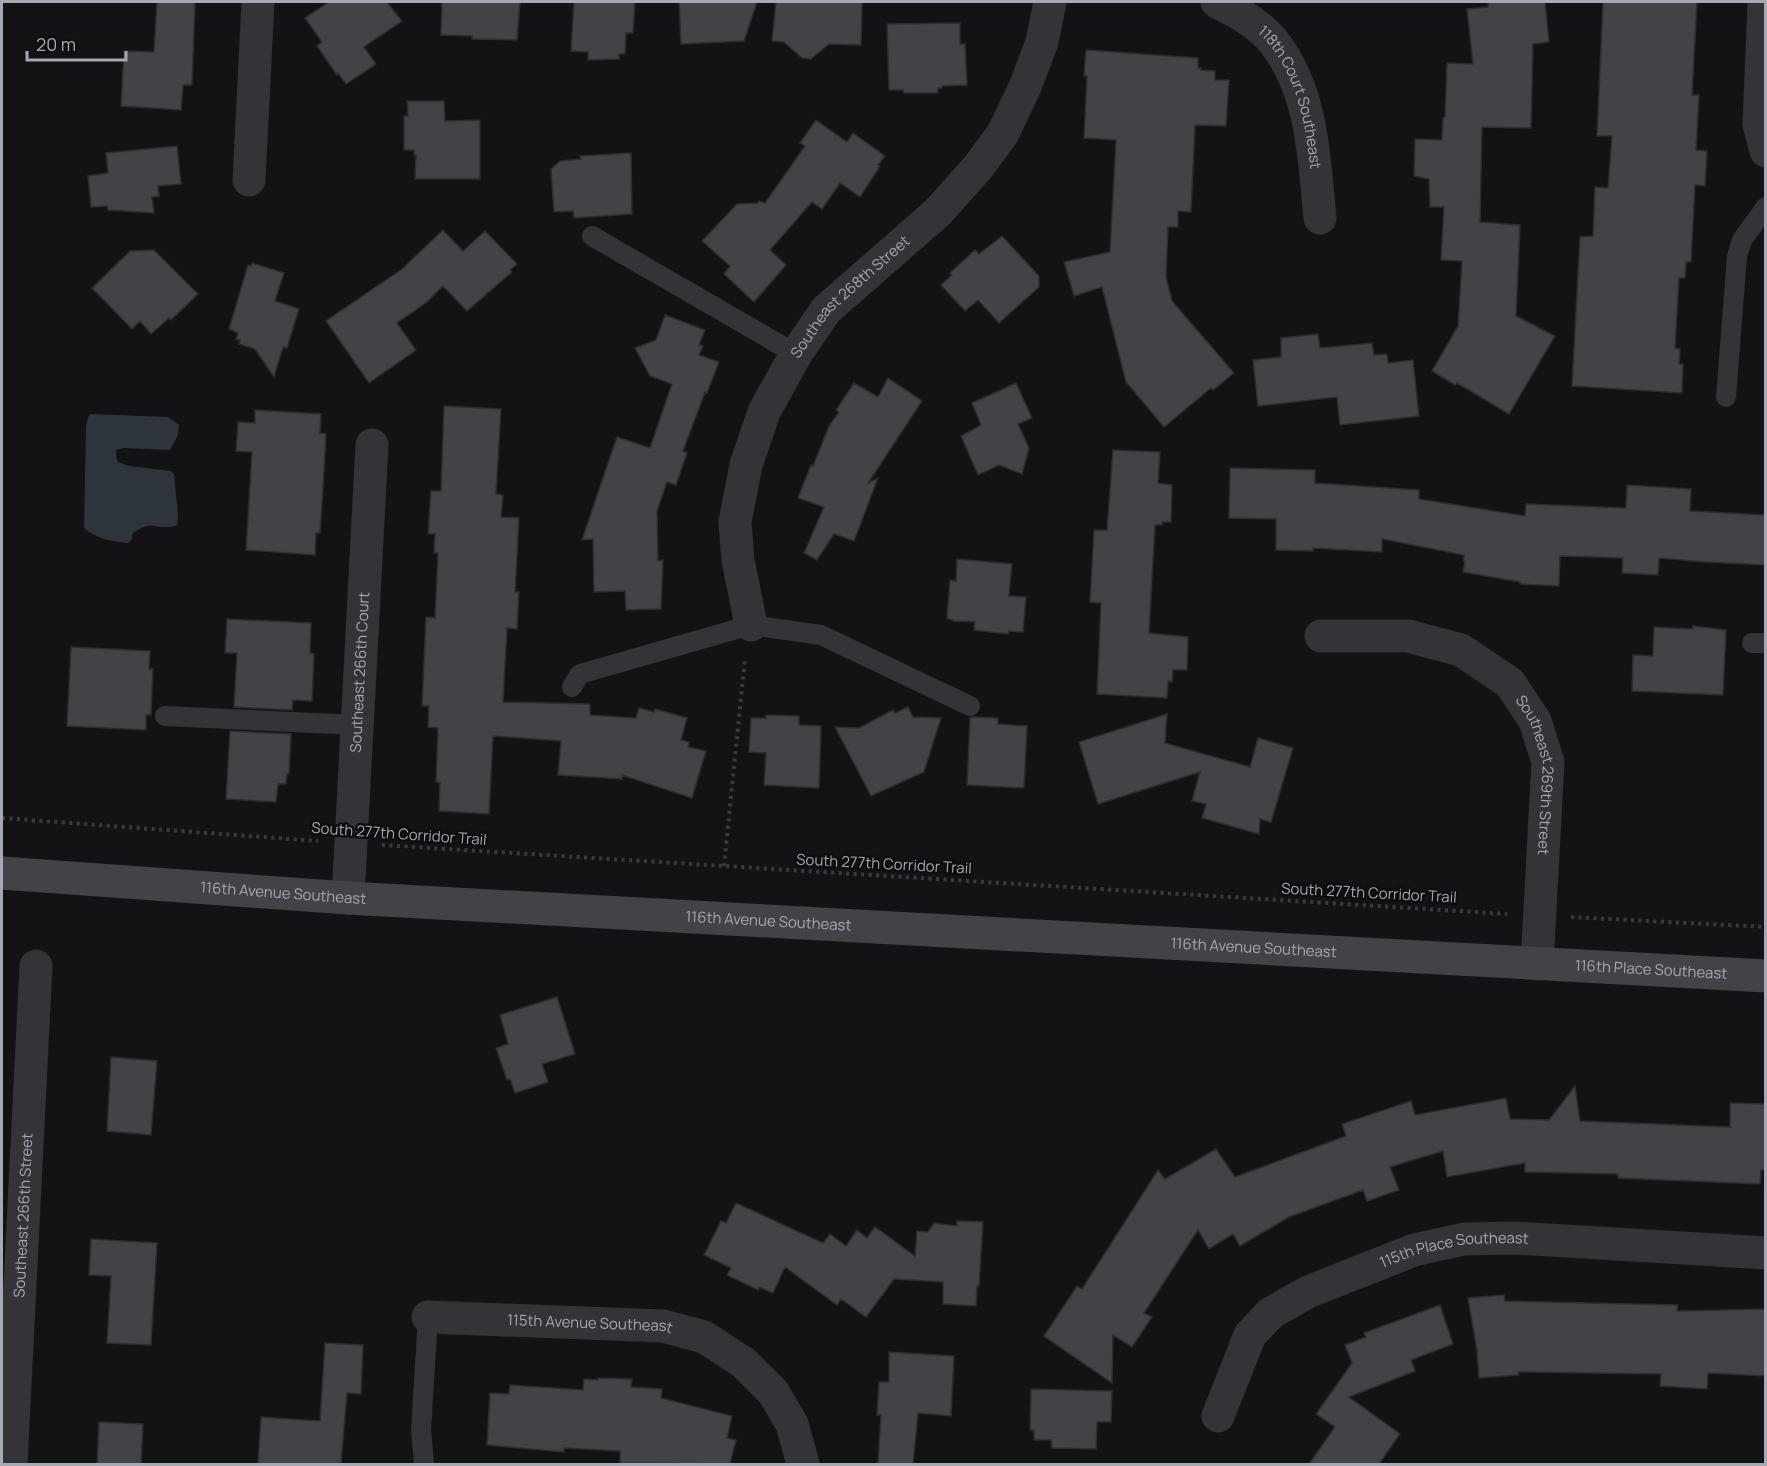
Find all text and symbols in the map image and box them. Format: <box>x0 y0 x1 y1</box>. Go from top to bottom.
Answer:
street label: 118th Court Southeast <box>1254 20 1326 170</box>
scale bar <box>27 24 126 62</box>
text: 20 m <box>36 32 76 56</box>
street label: Southeast 268th Street <box>785 230 914 362</box>
street label: Southeast 266th Court <box>345 591 374 753</box>
street label: Southeast 269th Street <box>1511 691 1559 856</box>
street label: South 277th Corridor Trail <box>311 817 487 850</box>
street label: South 277th Corridor Trail <box>796 848 972 879</box>
street label: 116th Avenue Southeast <box>200 876 367 909</box>
street label: South 277th Corridor Trail <box>1281 877 1457 908</box>
street label: 116th Avenue Southeast <box>685 906 852 936</box>
street label: 116th Avenue Southeast <box>1170 932 1337 962</box>
street label: 116th Place Southeast <box>1574 955 1728 984</box>
street label: Southeast 266th Street <box>8 1132 38 1298</box>
street label: 115th Place Southeast <box>1376 1227 1529 1273</box>
street label: 115th Avenue Southeast <box>507 1309 675 1338</box>

